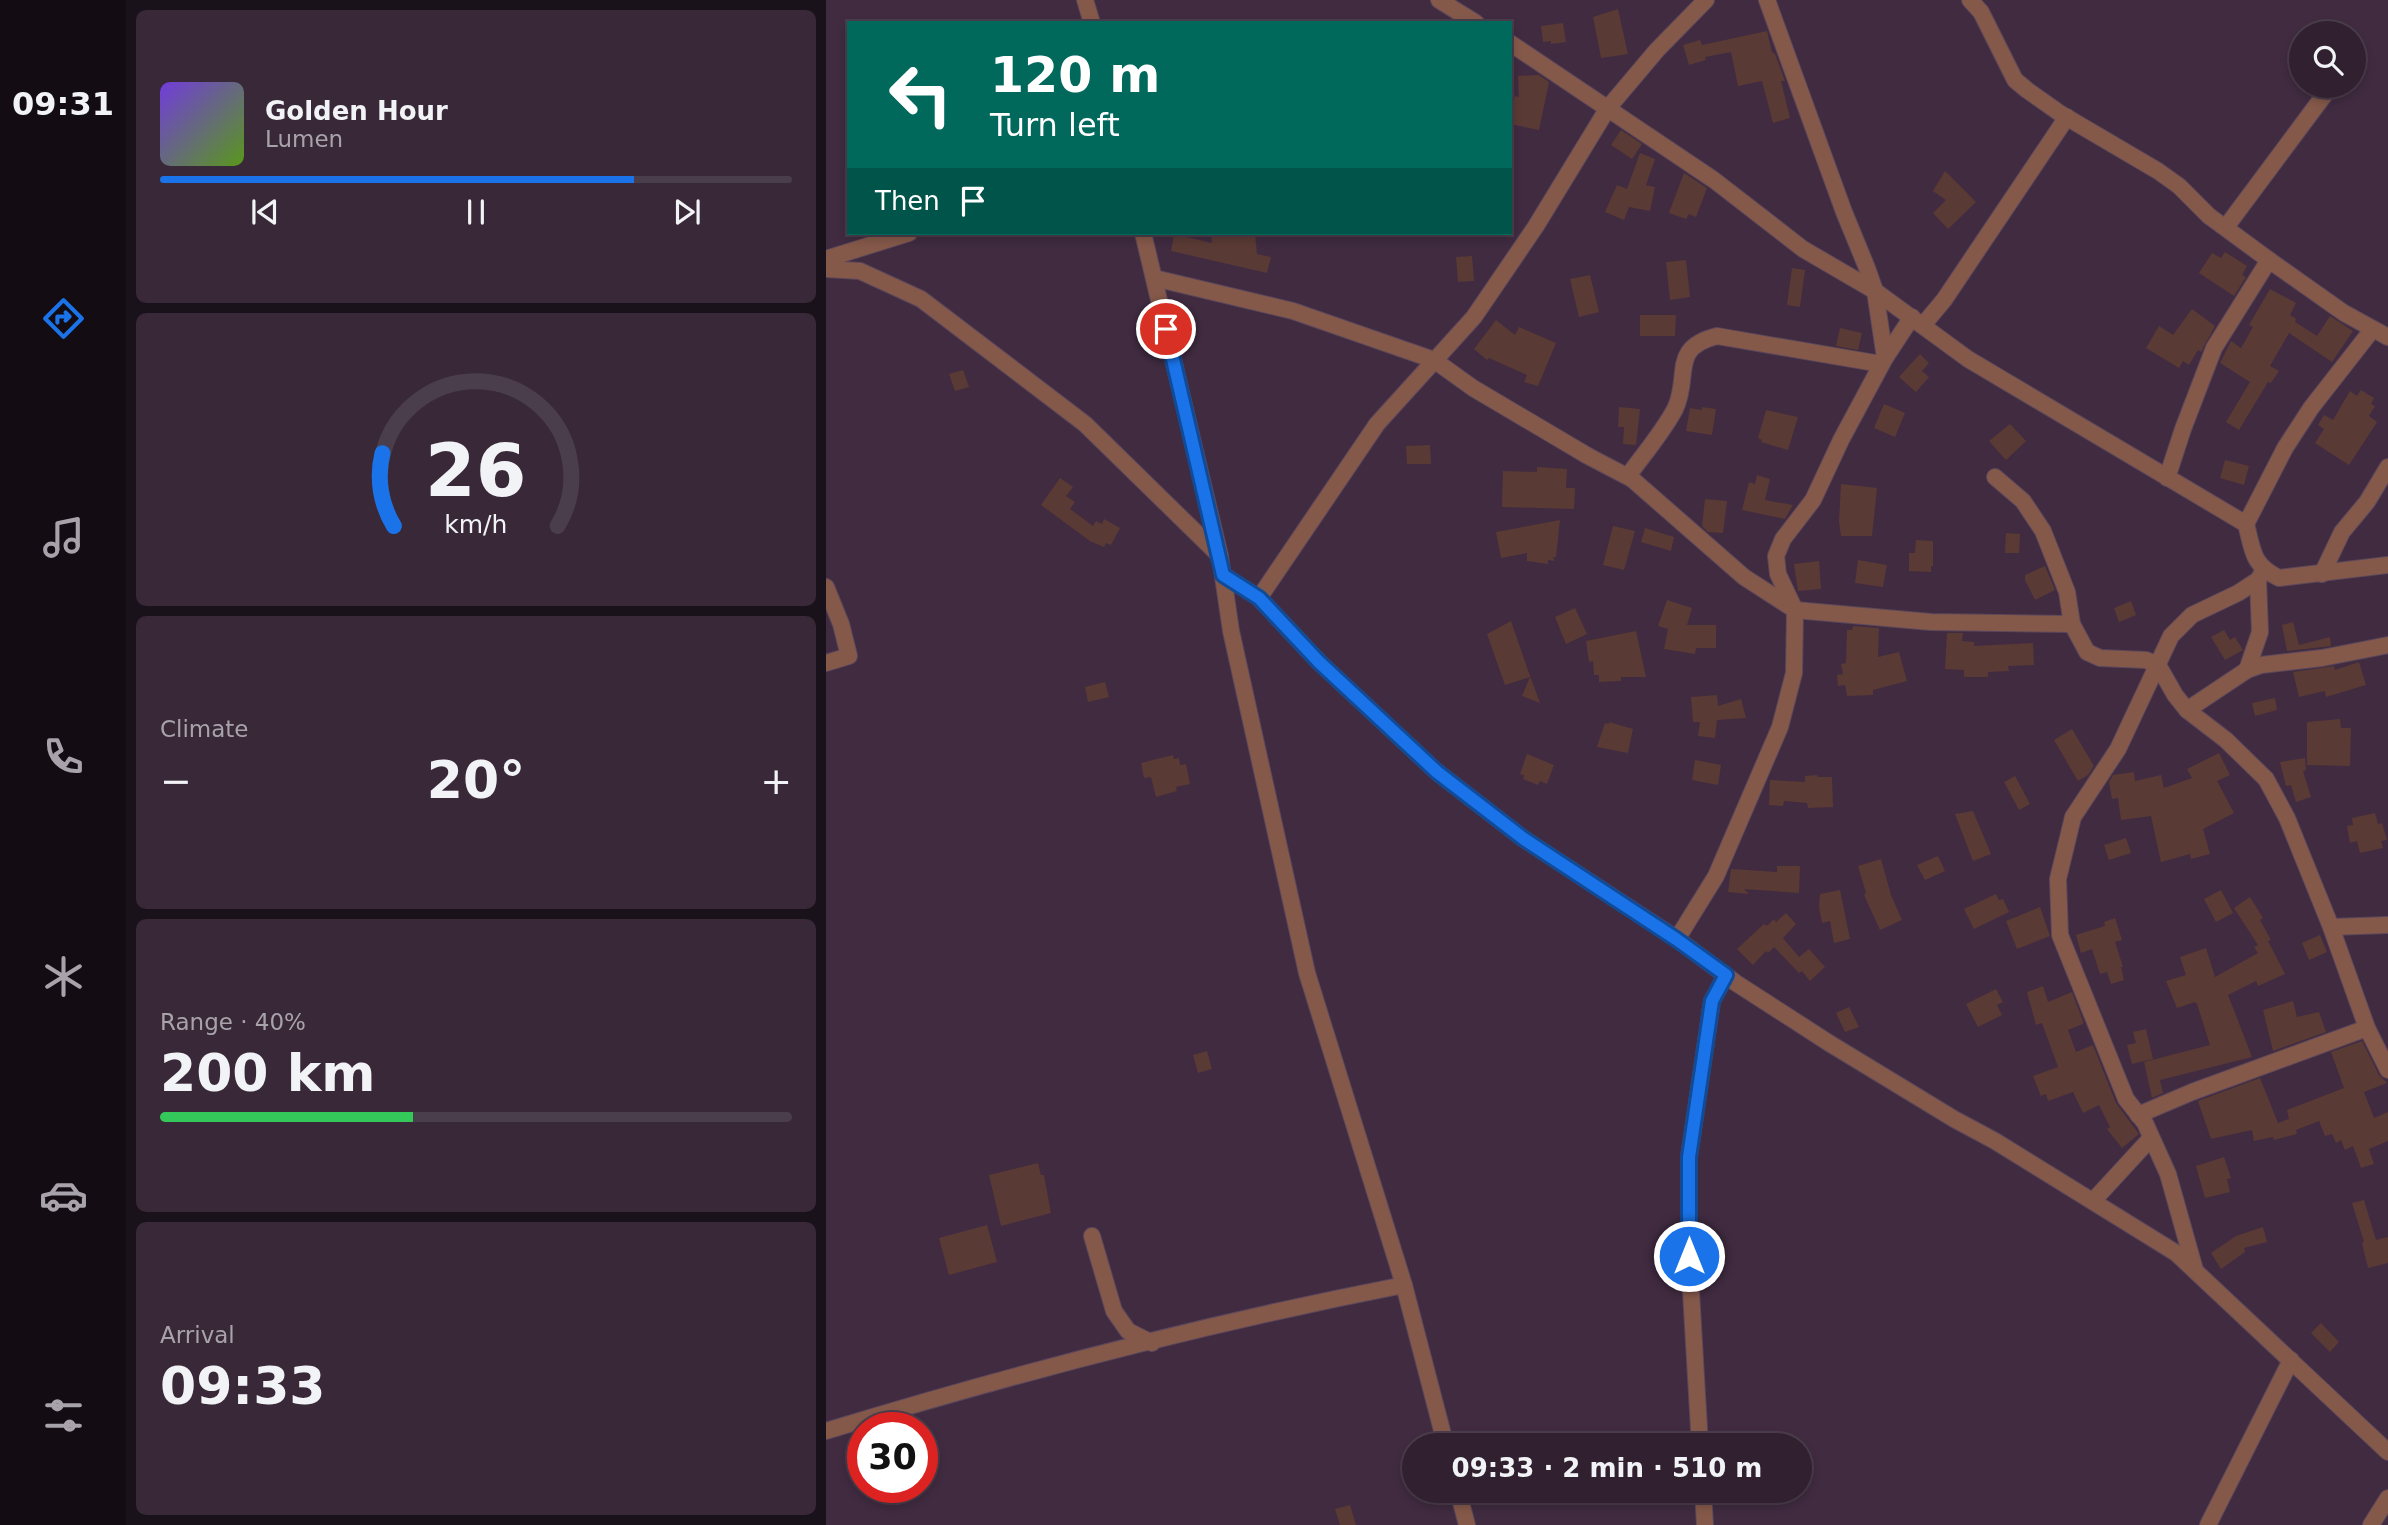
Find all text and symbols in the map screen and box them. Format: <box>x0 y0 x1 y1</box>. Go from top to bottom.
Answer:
map controls <box>2289 21 2366 98</box>
button: search <box>2289 21 2366 98</box>
text: 120 m <box>990 47 1160 104</box>
icon: left <box>875 49 966 140</box>
text: 09:31 <box>12 85 114 123</box>
text: Golden Hour <box>265 96 448 126</box>
text: Turn left <box>990 106 1120 144</box>
text: Lumen <box>265 126 343 152</box>
icon: arrive <box>954 182 992 220</box>
text: Then <box>875 186 940 216</box>
icon: previous <box>246 193 284 231</box>
icon: pause <box>457 193 495 231</box>
icon: next <box>668 193 706 231</box>
icon: directions <box>39 294 88 343</box>
pin <box>1136 299 1196 359</box>
icon: arrive <box>1147 310 1185 348</box>
text: 26 <box>425 428 527 513</box>
text: km/h <box>444 509 508 538</box>
icon: music <box>39 513 88 562</box>
text: Climate <box>160 716 249 742</box>
icon: phone <box>39 732 88 781</box>
text: 20° <box>427 750 525 810</box>
text: − <box>160 759 192 803</box>
text: + <box>760 759 792 803</box>
icon: climate <box>39 952 88 1001</box>
text: Range · 40% <box>160 1009 306 1035</box>
text: 200 km <box>160 1043 375 1103</box>
icon: car <box>39 1171 88 1220</box>
position arrow <box>1652 1219 1726 1293</box>
text: Arrival <box>160 1322 235 1348</box>
text: 09:33 <box>160 1356 326 1416</box>
icon: filters <box>39 1391 88 1440</box>
speed limit sign: 30 <box>847 1412 938 1503</box>
text: 09:33 · 2 min · 510 m <box>1452 1453 1762 1483</box>

